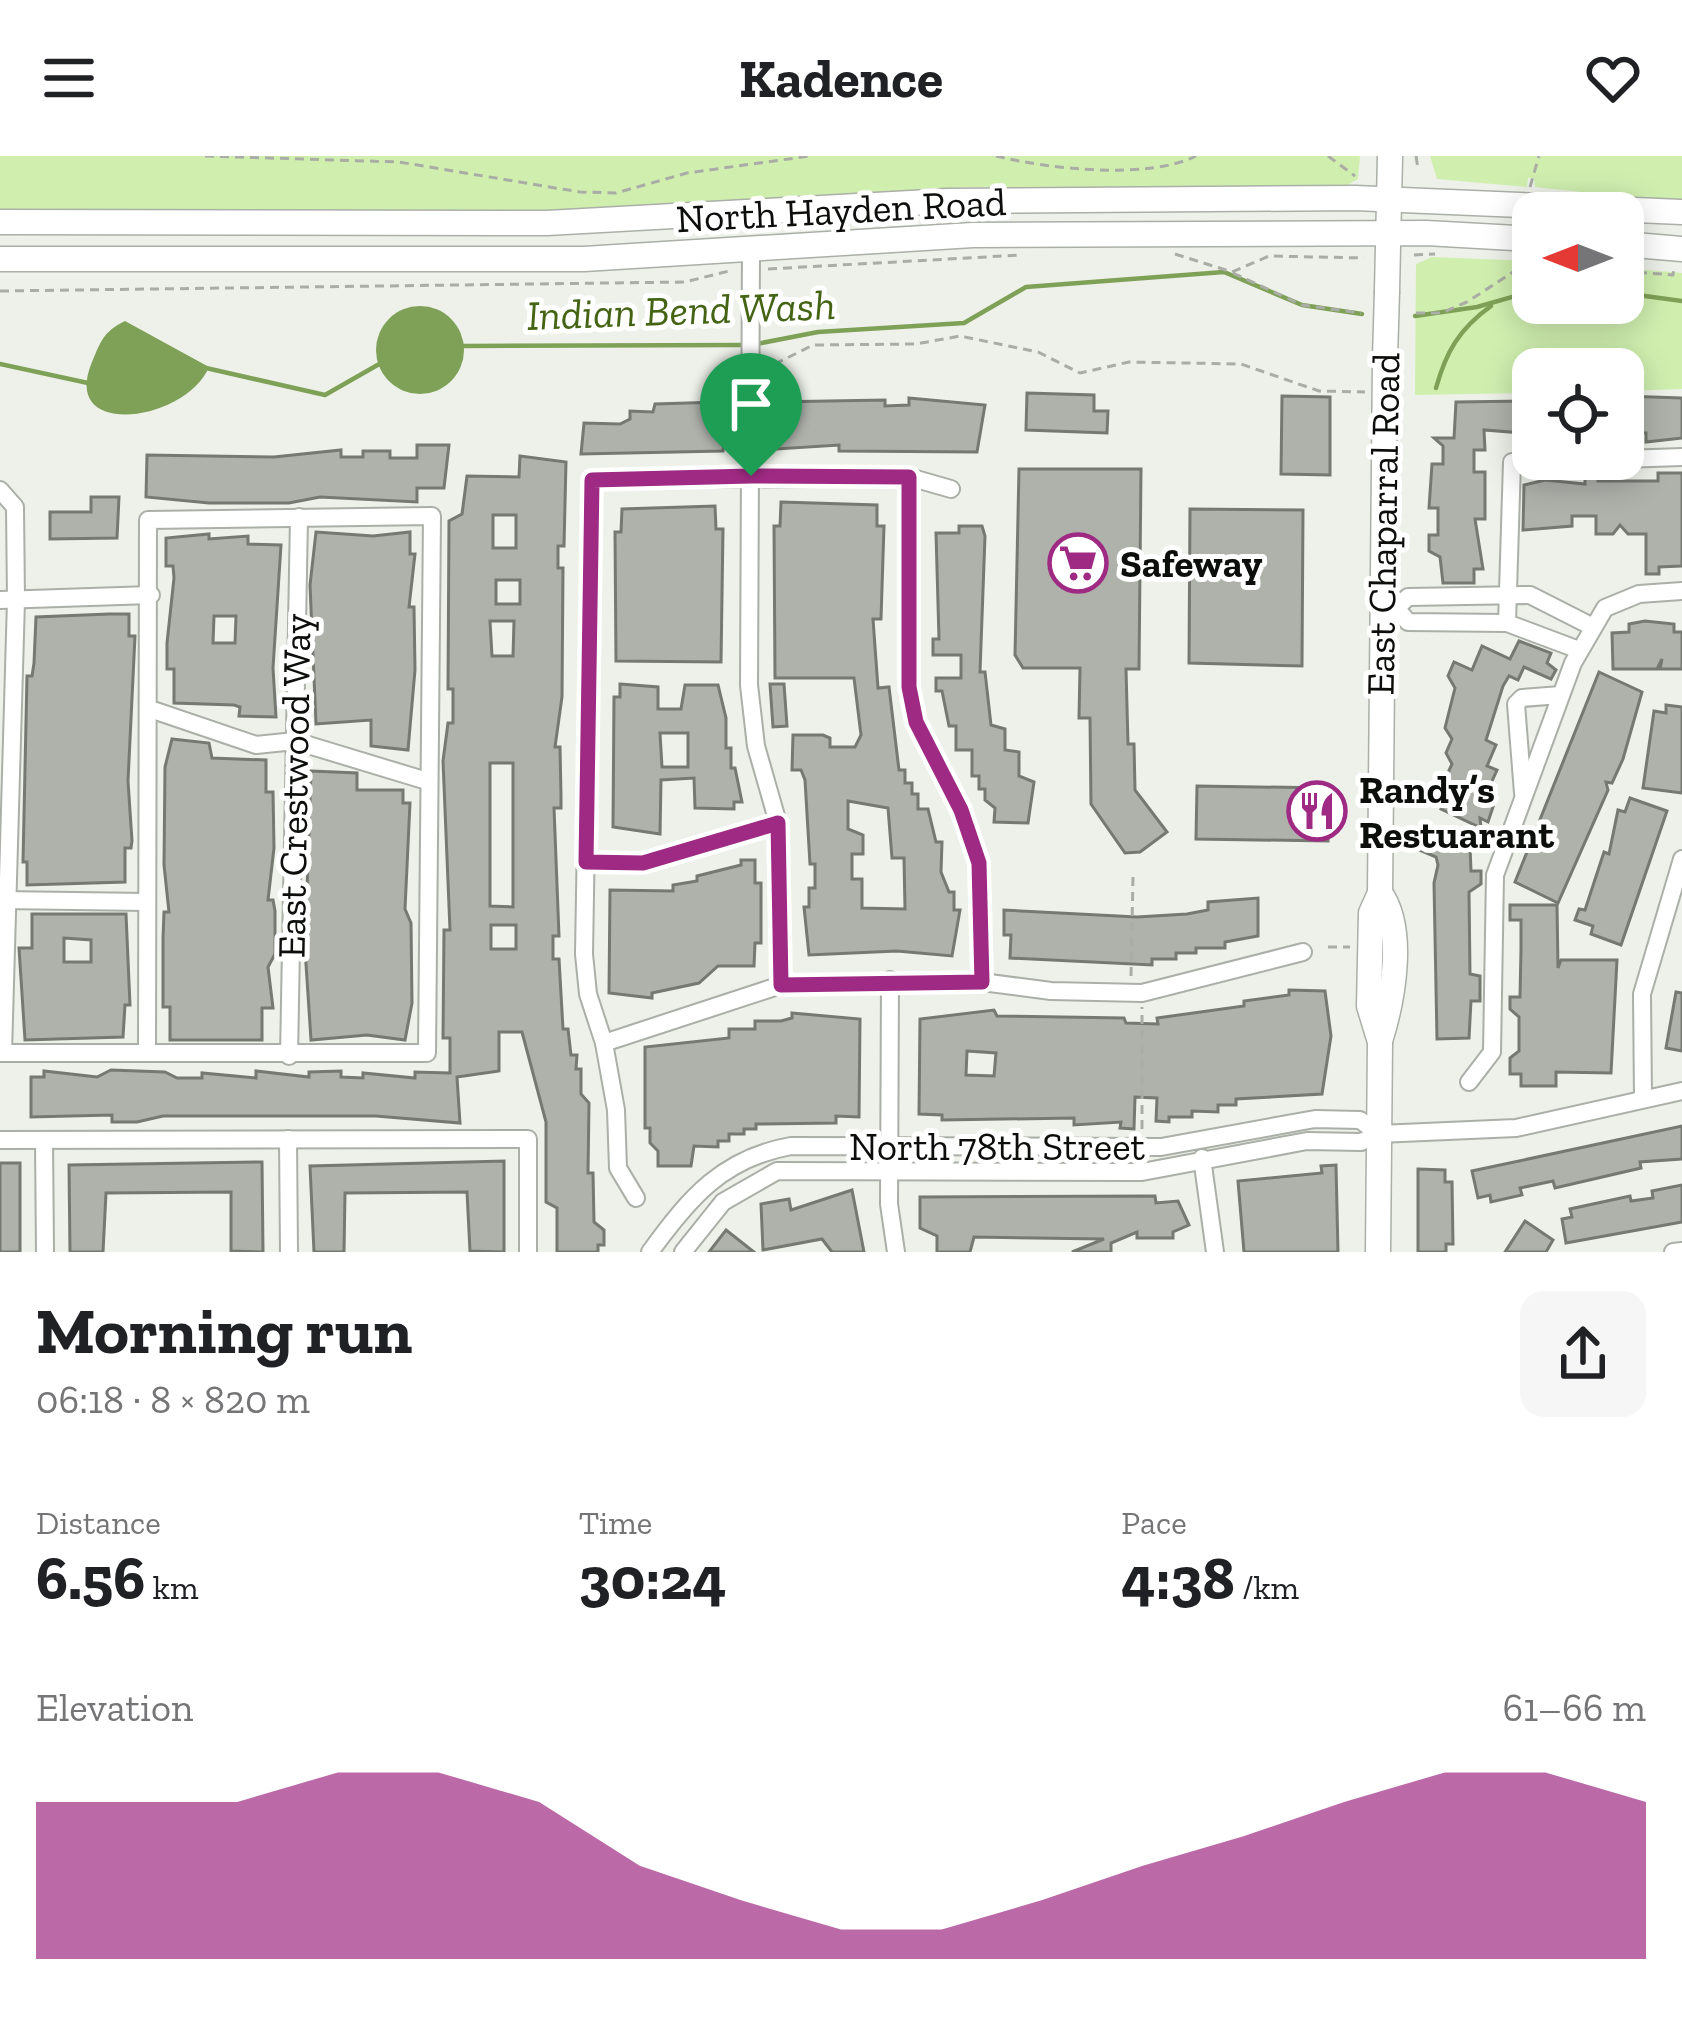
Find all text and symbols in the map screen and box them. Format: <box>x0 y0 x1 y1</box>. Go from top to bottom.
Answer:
icon: menu <box>36 45 102 111</box>
icon: heart <box>1580 45 1646 111</box>
text: Kadence <box>739 46 943 111</box>
street label: North Hayden Road <box>675 178 1007 242</box>
north arrow <box>1512 192 1644 324</box>
map controls <box>1512 192 1644 480</box>
water label: Indian Bend Wash <box>526 279 836 341</box>
button: locate <box>1512 348 1644 480</box>
street label: East Chaparral Road <box>1357 352 1409 696</box>
pin <box>700 353 802 476</box>
icon: arrive <box>718 371 784 437</box>
supermarket icon: Safeway <box>1047 532 1109 594</box>
place label: Safeway <box>1120 540 1263 587</box>
street label: East Crestwood Way <box>267 613 321 959</box>
place label: Randy’s Restuarant <box>1359 766 1554 858</box>
restaurant icon: Randy’s Restuarant <box>1286 780 1348 842</box>
street label: North 78th Street <box>849 1123 1146 1170</box>
text: Morning run <box>36 1291 412 1370</box>
button: share <box>1520 1291 1646 1417</box>
text: 06:18 · 8 × 820 m <box>36 1376 310 1423</box>
text: Distance <box>36 1503 161 1542</box>
text: Time <box>579 1503 652 1542</box>
text: Pace <box>1121 1503 1187 1542</box>
text: 6.56 <box>36 1542 145 1614</box>
text: 30:24 <box>579 1542 727 1614</box>
text: 4:38 <box>1121 1542 1235 1614</box>
text: km <box>145 1568 198 1607</box>
text: /km <box>1235 1568 1299 1607</box>
text: Elevation <box>36 1684 193 1731</box>
text: 61–66 m <box>1502 1684 1646 1731</box>

